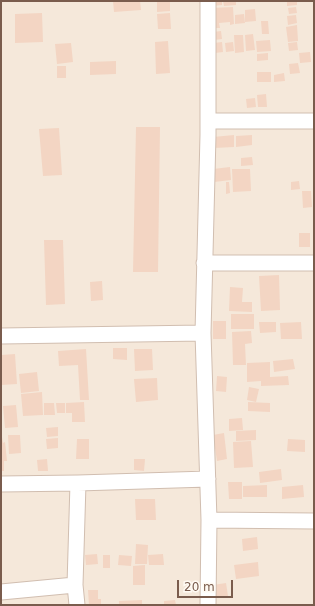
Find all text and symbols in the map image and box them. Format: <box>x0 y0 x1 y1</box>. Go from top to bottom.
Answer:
scale bar <box>179 572 235 598</box>
text: 20 m <box>184 580 215 594</box>

